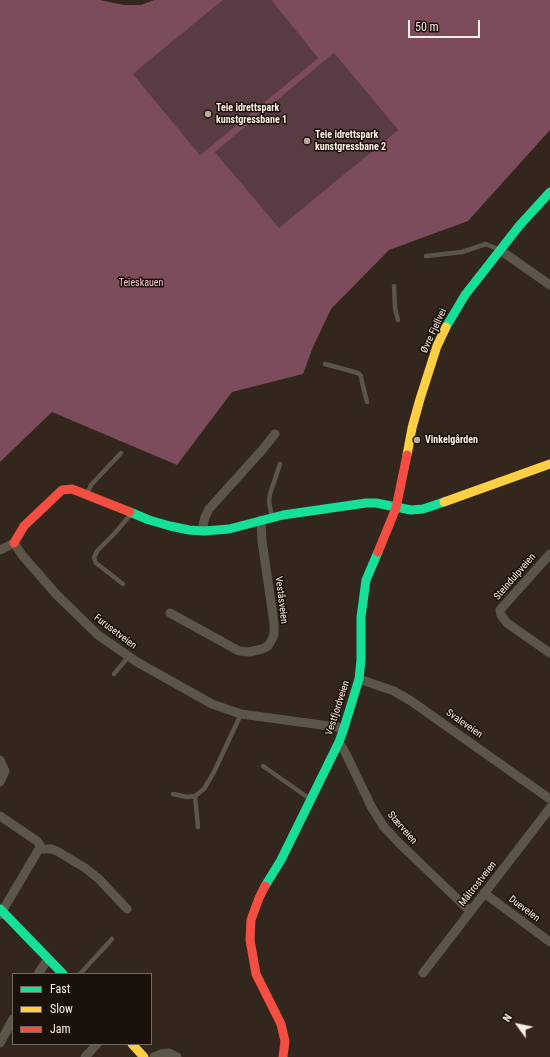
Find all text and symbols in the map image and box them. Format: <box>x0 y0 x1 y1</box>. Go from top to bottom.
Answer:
scale bar <box>410 12 482 38</box>
text: 50 m <box>415 20 439 34</box>
place label: Teie idrettspark kunstgressbane 1 <box>216 102 287 126</box>
marker: Teie idrettspark kunstgressbane 1 <box>203 109 213 119</box>
place label: Teie idrettspark kunstgressbane 2 <box>315 129 386 152</box>
marker: Teie idrettspark kunstgressbane 2 <box>302 136 312 146</box>
park label: Teieskauen <box>119 277 163 289</box>
street label: Øvre Fjellvei <box>418 307 450 355</box>
place label: Vinkelgården <box>425 434 478 446</box>
marker: Vinkelgården <box>412 435 422 445</box>
street label: Steindulpveien <box>492 551 538 603</box>
street label: Veståsveien <box>272 576 290 624</box>
street label: Furusetveien <box>91 612 139 652</box>
street label: Vestfjordveien <box>324 679 352 737</box>
street label: Svaleveien <box>443 707 485 741</box>
street label: Stærveien <box>385 809 419 847</box>
street label: Måltrostveien <box>457 859 499 909</box>
street label: Dueveien <box>506 893 542 925</box>
legend <box>12 973 152 1045</box>
text: Fast <box>50 982 70 996</box>
text: Slow <box>50 1002 73 1016</box>
north arrow <box>498 1005 538 1045</box>
text: N <box>500 1012 515 1025</box>
text: Jam <box>50 1022 71 1036</box>

